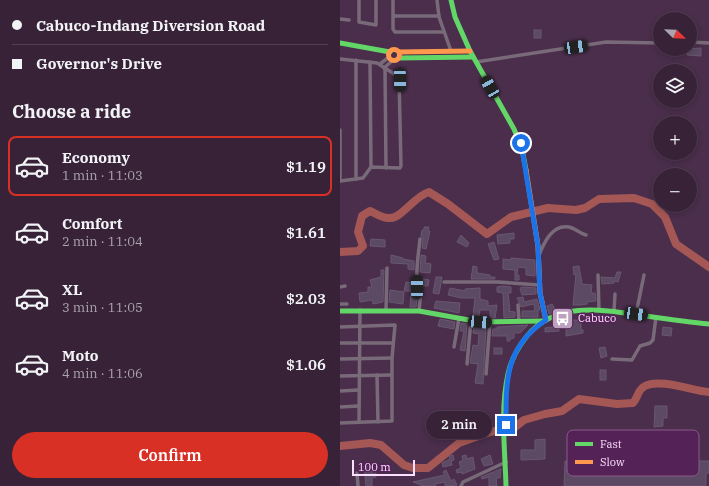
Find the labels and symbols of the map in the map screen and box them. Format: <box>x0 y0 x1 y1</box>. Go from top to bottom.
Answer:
north arrow <box>653 12 697 56</box>
car <box>563 39 589 55</box>
car <box>394 68 406 92</box>
car <box>479 74 501 100</box>
route start <box>512 134 530 152</box>
car <box>411 275 423 299</box>
bus stop icon: Cabuco <box>550 305 576 331</box>
car <box>623 306 649 322</box>
place label: Cabuco <box>578 311 616 325</box>
car <box>468 315 492 329</box>
callout: 2 min <box>426 411 492 439</box>
route end <box>497 416 515 434</box>
legend <box>567 430 699 476</box>
text: Fast <box>600 437 622 451</box>
text: Slow <box>600 455 625 469</box>
scale bar <box>352 458 415 477</box>

